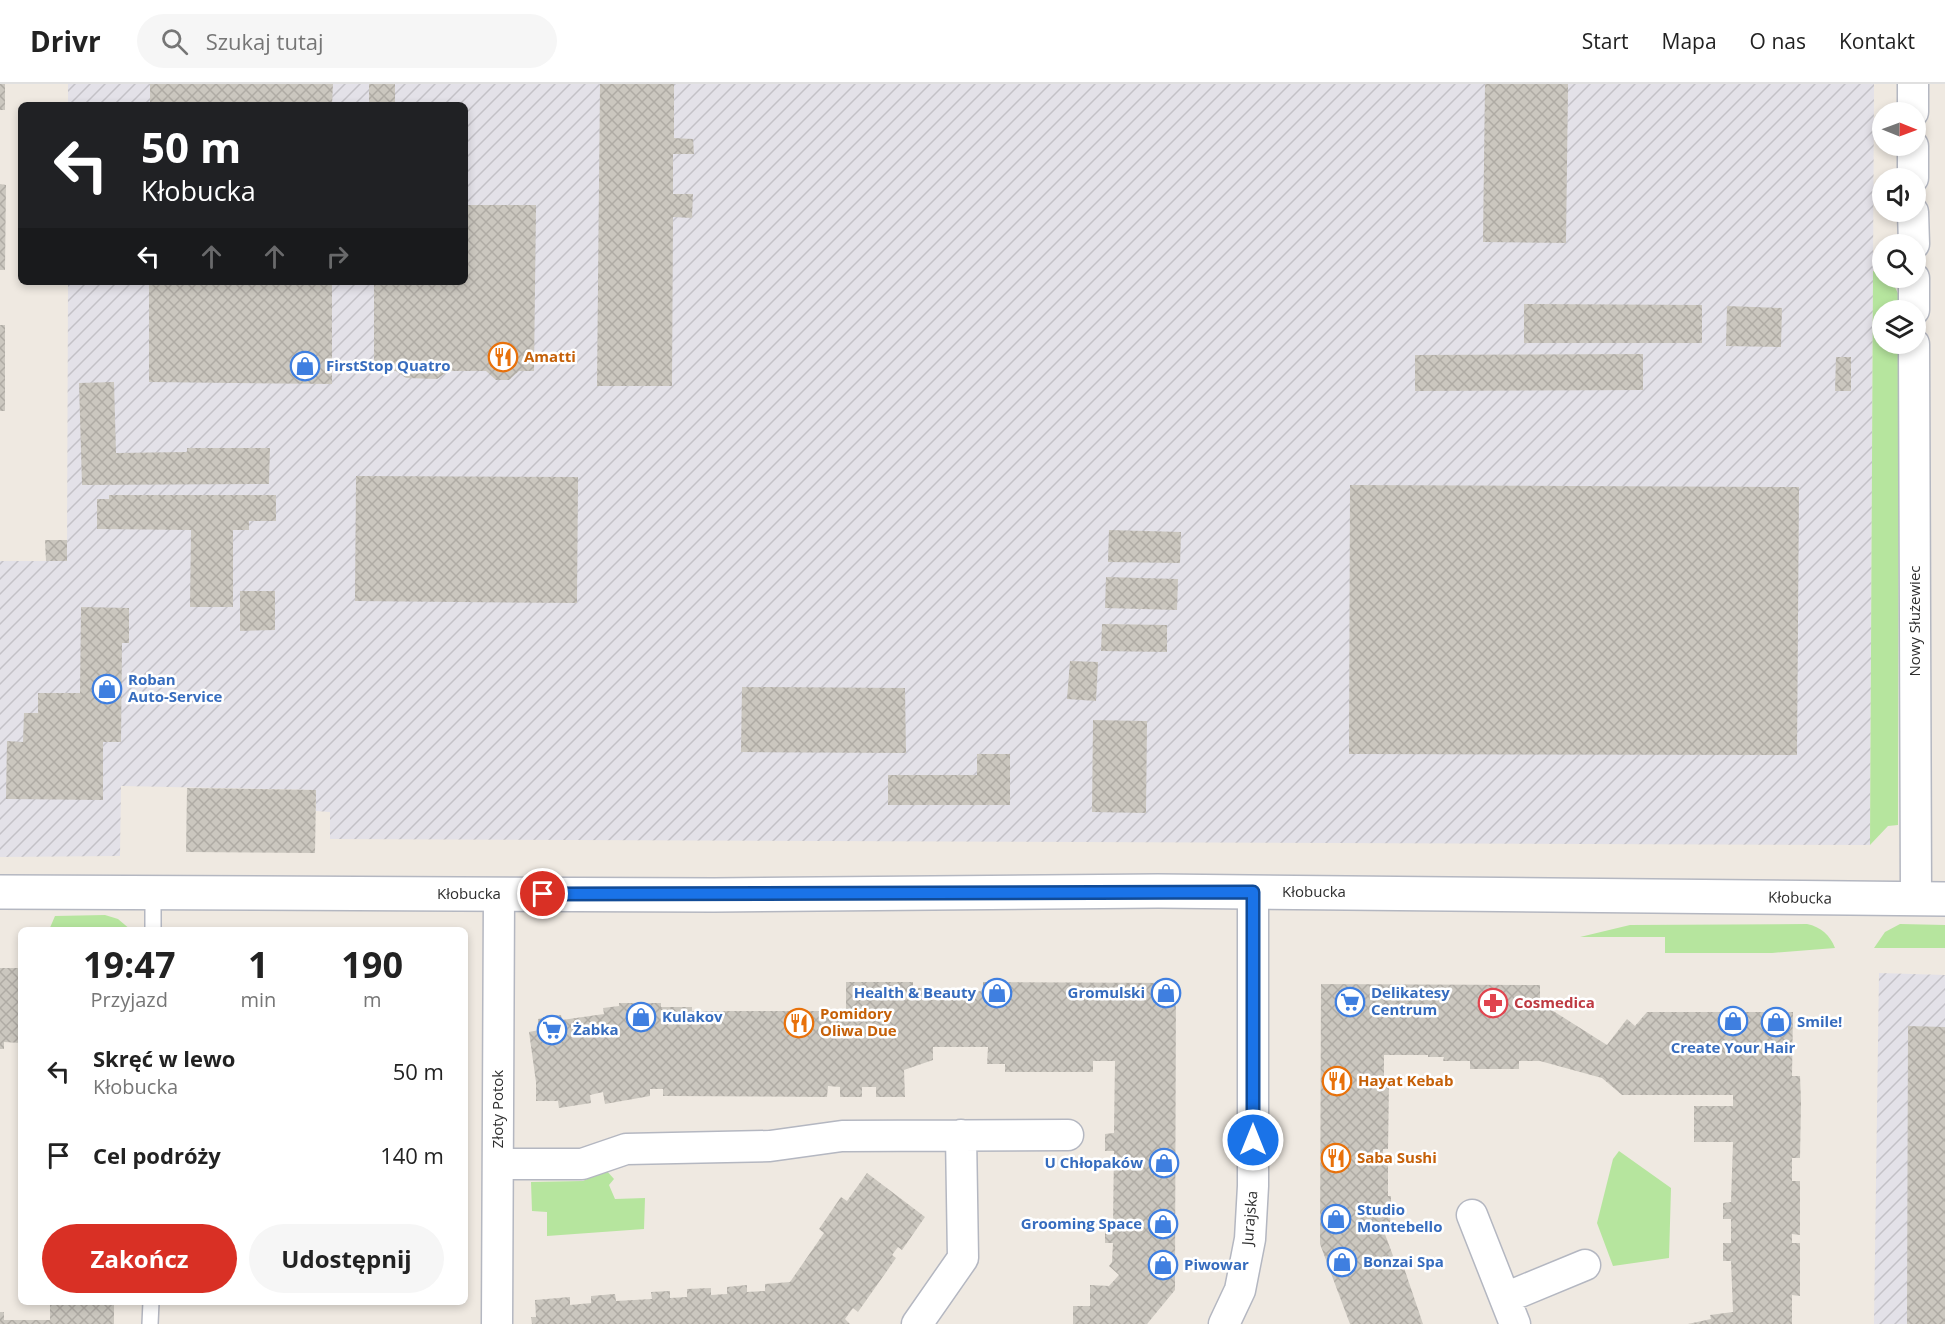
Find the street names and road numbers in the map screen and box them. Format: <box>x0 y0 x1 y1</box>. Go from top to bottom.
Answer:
street label: Nowy Służewiec <box>1904 565 1924 677</box>
street label: Kłobucka <box>1282 881 1346 901</box>
street label: Kłobucka <box>437 883 501 903</box>
street label: Kłobucka <box>1768 886 1832 908</box>
street label: Złoty Potok <box>487 1070 507 1148</box>
street label: Jurajska <box>1236 1190 1261 1248</box>

